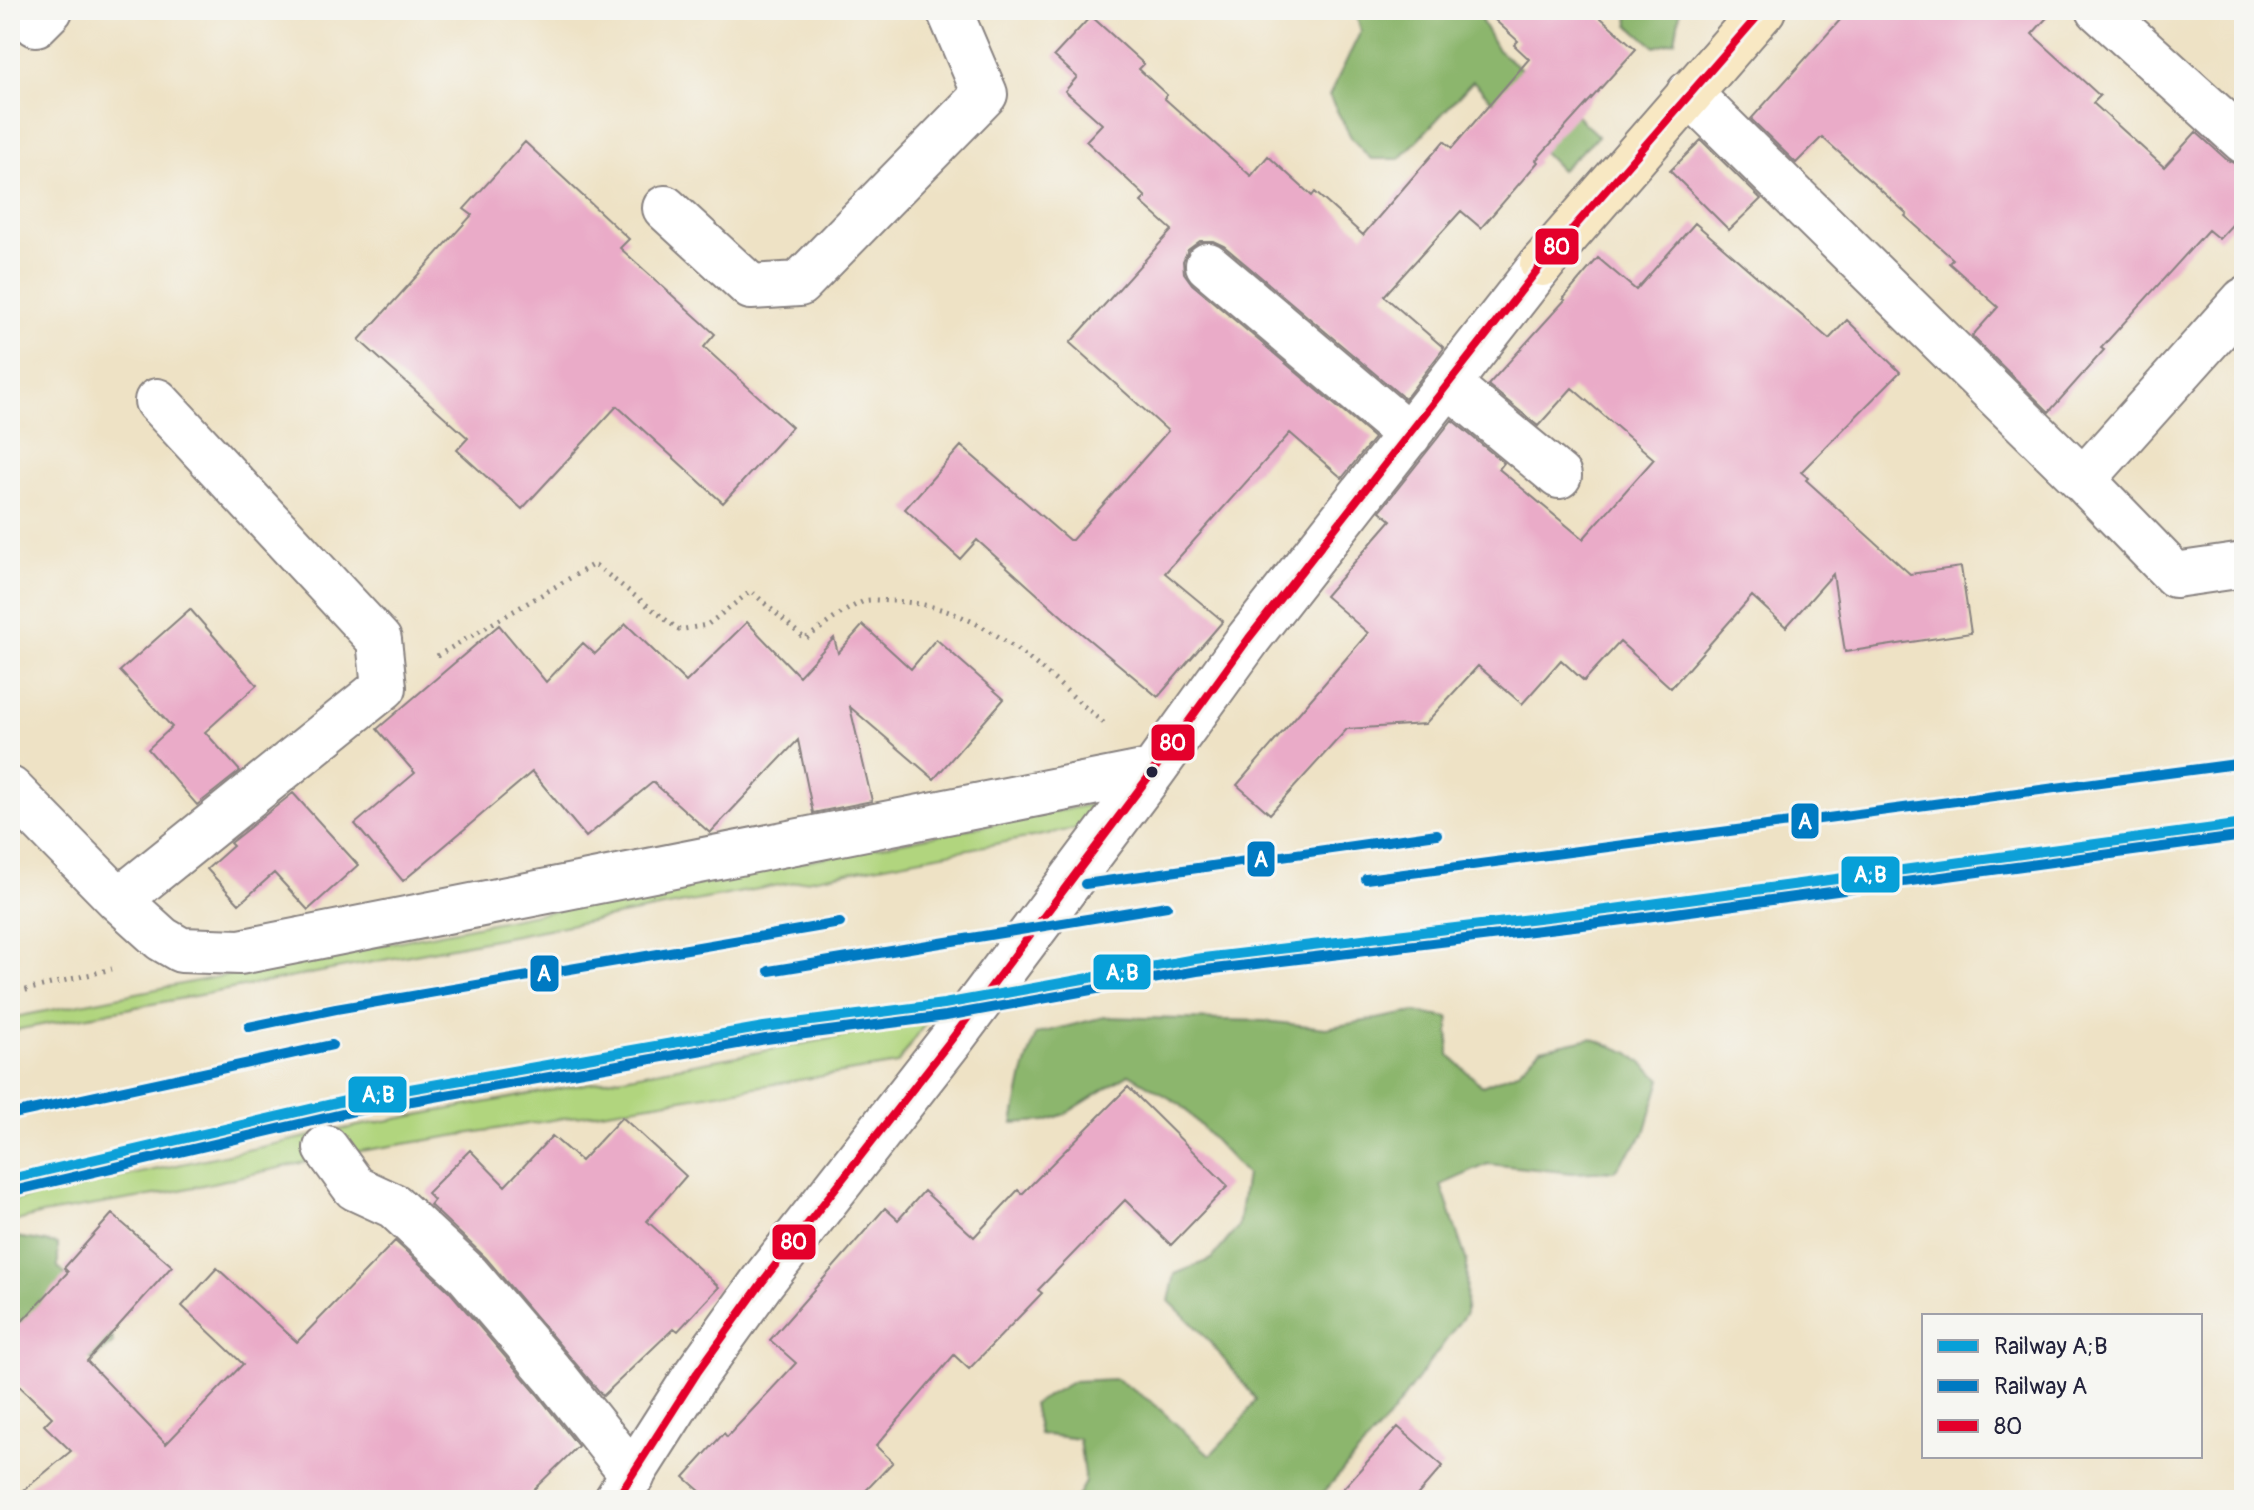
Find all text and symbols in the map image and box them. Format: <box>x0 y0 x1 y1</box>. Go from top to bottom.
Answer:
line badge: 80 <box>1534 227 1580 266</box>
text: 80 <box>1544 233 1570 261</box>
line badge: 80 <box>1150 723 1196 762</box>
text: 80 <box>1160 729 1186 757</box>
unlabelled marker <box>1144 764 1160 780</box>
line badge: A <box>1790 802 1820 840</box>
text: A <box>1798 808 1813 836</box>
line badge: A <box>1246 840 1276 878</box>
text: A <box>1254 846 1269 874</box>
line badge: A;B <box>1840 855 1901 894</box>
text: A;B <box>1854 861 1886 889</box>
line badge: A;B <box>1092 953 1152 991</box>
line badge: A <box>529 954 560 993</box>
text: A;B <box>1106 959 1138 987</box>
text: A <box>537 960 552 988</box>
line badge: A;B <box>347 1075 408 1114</box>
text: A;B <box>362 1081 394 1109</box>
line badge: 80 <box>771 1223 817 1261</box>
text: 80 <box>781 1228 807 1256</box>
legend <box>1922 1314 2202 1458</box>
text: Railway A;B <box>1994 1332 2108 1361</box>
text: Railway A <box>1994 1372 2087 1401</box>
text: 80 <box>1994 1412 2023 1441</box>

